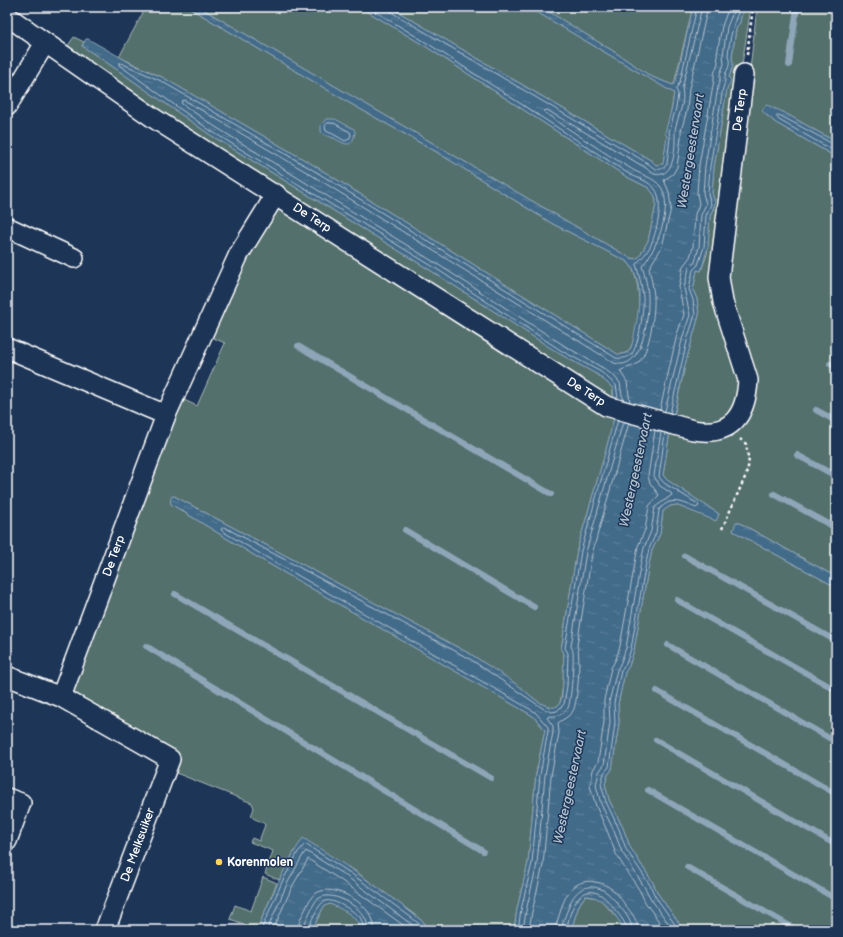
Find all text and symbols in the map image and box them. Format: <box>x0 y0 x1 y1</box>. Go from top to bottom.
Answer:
street label: De Terp <box>730 88 750 132</box>
water label: Westergeestervaart <box>674 91 708 210</box>
street label: De Terp <box>290 200 334 236</box>
street label: De Terp <box>564 374 608 410</box>
water label: Westergeestervaart <box>616 411 656 528</box>
street label: De Terp <box>100 533 128 579</box>
water label: Westergeestervaart <box>550 728 590 845</box>
street label: De Melksuiker <box>118 805 159 884</box>
place label: Korenmolen <box>227 855 294 870</box>
marker: Korenmolen <box>214 857 224 867</box>

